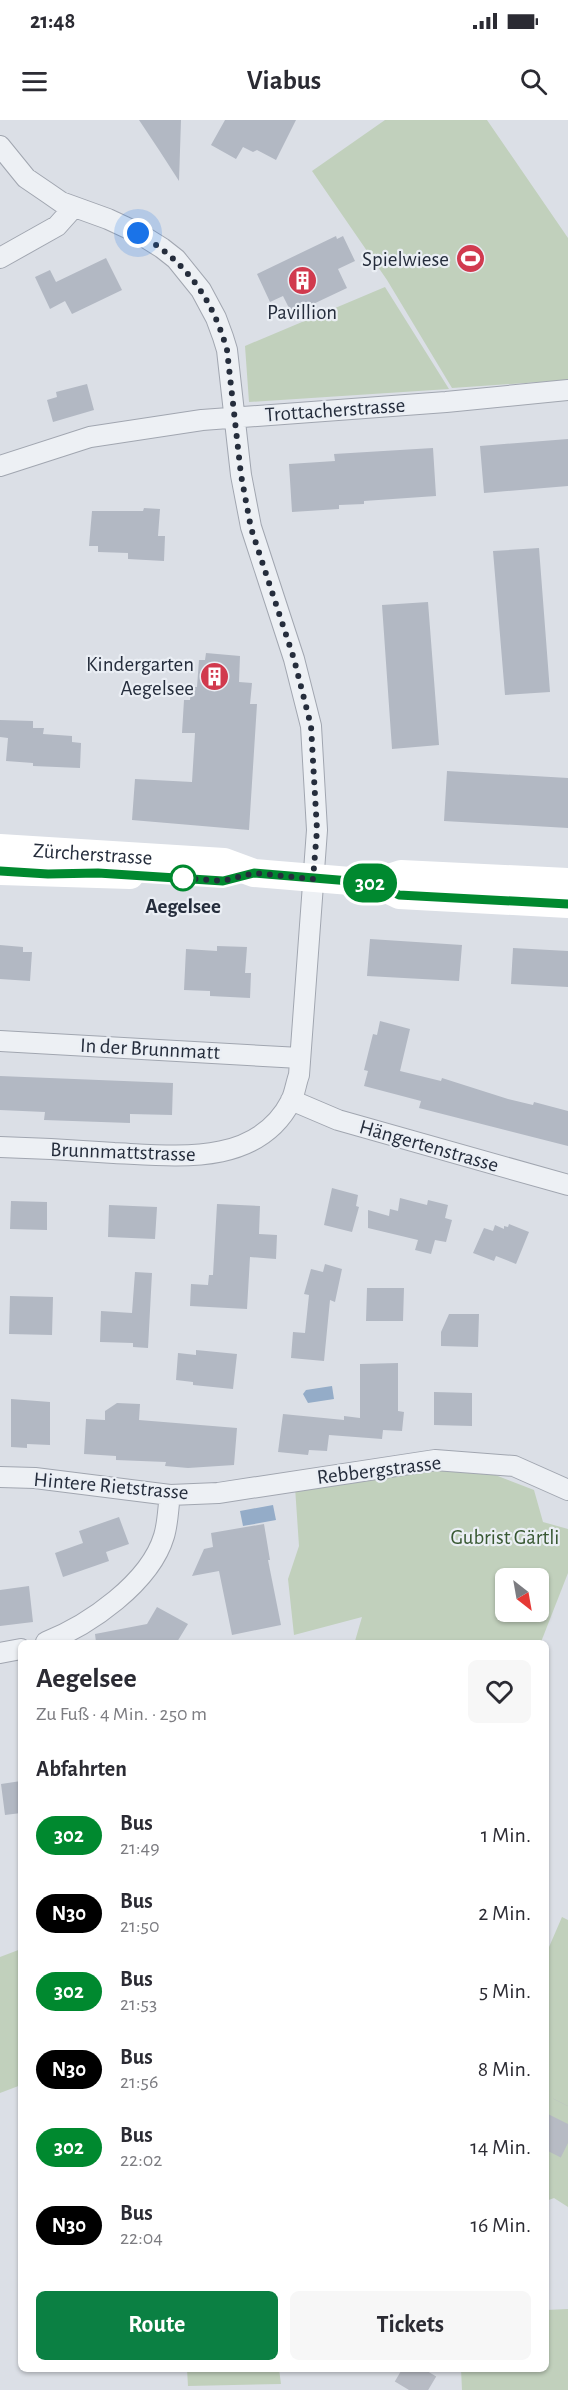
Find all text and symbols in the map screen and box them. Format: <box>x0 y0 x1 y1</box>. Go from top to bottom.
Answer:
text: 21:48 <box>30 10 75 32</box>
icon: menu <box>18 65 51 98</box>
icon: search <box>517 65 550 98</box>
text: Viabus <box>247 67 321 94</box>
your location <box>123 218 153 248</box>
sports icon: Spielwiese <box>454 243 486 275</box>
place label: Spielwiese <box>362 249 449 270</box>
building icon: Pavillion <box>286 265 318 297</box>
place label: Pavillion <box>267 302 337 323</box>
street label: Trottacherstrasse <box>264 395 406 425</box>
place label: Kindergarten Aegelsee <box>86 654 194 699</box>
building icon: Kindergarten Aegelsee <box>199 660 231 692</box>
street label: Zürcherstrasse <box>33 840 153 868</box>
line badge: 302 <box>336 864 404 903</box>
marker: Aegelsee <box>170 865 196 891</box>
text: 302 <box>355 873 385 894</box>
place label: Aegelsee <box>145 896 221 917</box>
street label: In der Brunnmatt <box>80 1035 221 1063</box>
street label: Hängertenstrasse <box>357 1116 501 1176</box>
street label: Brunnmattstrasse <box>50 1139 196 1165</box>
street label: Rebbergstrasse <box>316 1452 442 1488</box>
street label: Hintere Rietstrasse <box>33 1469 189 1503</box>
park label: Gubrist Gärtli <box>451 1527 559 1548</box>
north arrow <box>495 1568 549 1622</box>
map controls <box>495 1568 549 1622</box>
button: heart <box>468 1660 531 1723</box>
text: Aegelsee <box>36 1665 137 1693</box>
text: Zu Fuß · 4 Min. · 250 m <box>36 1704 207 1724</box>
text: Abfahrten <box>36 1758 127 1780</box>
text: Bus <box>120 1812 153 1834</box>
text: 1 Min. <box>481 1824 531 1846</box>
text: 302 <box>54 1825 84 1846</box>
text: 21:49 <box>120 1838 160 1858</box>
text: Bus <box>120 1890 153 1912</box>
text: 2 Min. <box>478 1902 531 1924</box>
text: N30 <box>52 1903 86 1924</box>
text: 21:50 <box>120 1916 159 1936</box>
text: Bus <box>120 1968 153 1990</box>
text: 5 Min. <box>479 1980 531 2002</box>
text: 302 <box>54 1981 84 2002</box>
text: 21:53 <box>120 1994 157 2014</box>
text: Bus <box>120 2046 153 2068</box>
text: 8 Min. <box>478 2058 531 2080</box>
text: N30 <box>52 2059 86 2080</box>
text: 21:56 <box>120 2072 158 2092</box>
text: Bus <box>120 2124 153 2146</box>
text: 14 Min. <box>470 2136 531 2158</box>
text: 302 <box>54 2137 84 2158</box>
text: 22:02 <box>120 2150 162 2170</box>
text: Bus <box>120 2202 153 2224</box>
text: 16 Min. <box>470 2214 531 2236</box>
text: N30 <box>52 2215 86 2236</box>
text: 22:04 <box>120 2228 163 2248</box>
button: Route <box>36 2291 278 2360</box>
button: Tickets <box>290 2291 531 2360</box>

